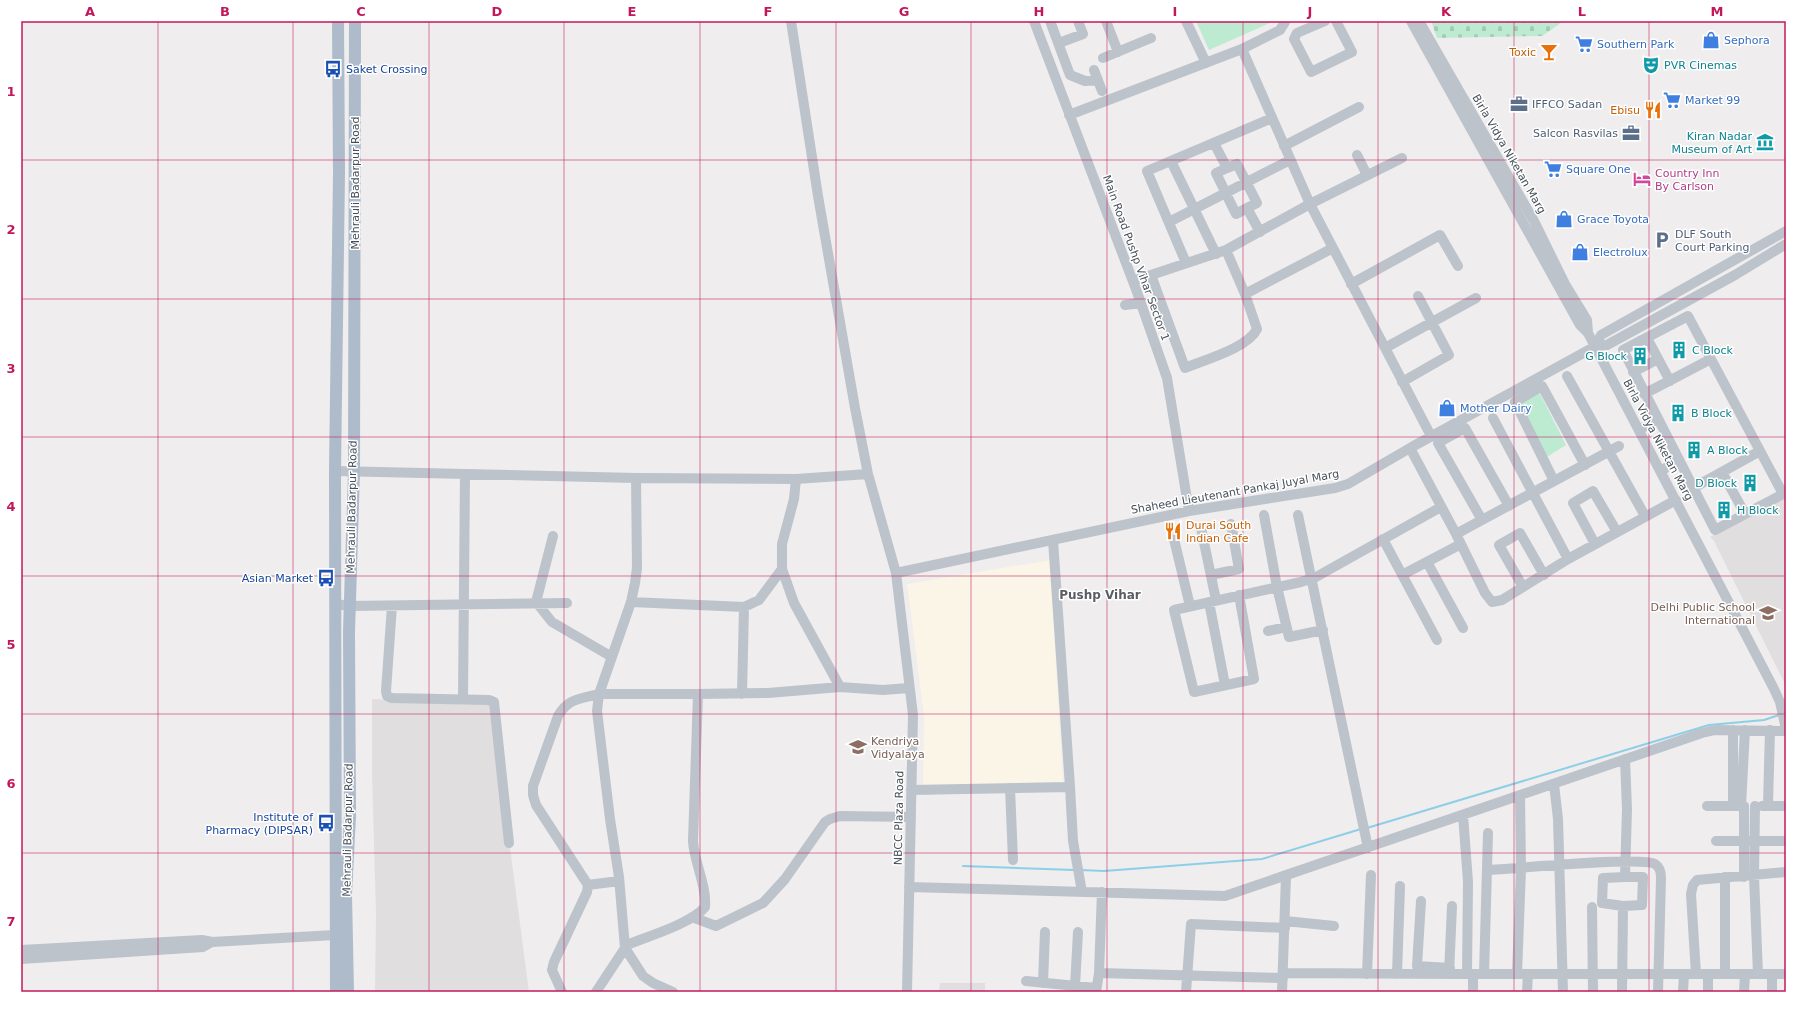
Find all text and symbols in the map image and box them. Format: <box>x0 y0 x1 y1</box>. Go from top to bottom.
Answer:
text: A <box>85 4 95 19</box>
text: B <box>220 4 230 19</box>
text: C <box>356 4 366 19</box>
text: D <box>492 4 503 19</box>
text: E <box>628 4 636 19</box>
text: F <box>764 4 772 19</box>
text: G <box>899 4 909 19</box>
text: H <box>1034 4 1044 19</box>
text: I <box>1173 4 1177 19</box>
text: J <box>1307 4 1312 19</box>
text: K <box>1441 4 1452 19</box>
text: L <box>1578 4 1586 19</box>
text: M <box>1711 4 1723 19</box>
shop icon: Sephora <box>1701 30 1721 50</box>
supermarket icon: Southern Park <box>1574 34 1594 54</box>
place label: Sephora <box>1724 34 1770 47</box>
place label: Southern Park <box>1597 38 1675 51</box>
bar icon: Toxic <box>1539 42 1559 62</box>
place label: Toxic <box>1508 46 1536 59</box>
theatre icon: PVR Cinemas <box>1641 55 1661 75</box>
bus stop icon: Saket Crossing <box>323 59 343 79</box>
place label: PVR Cinemas <box>1664 59 1737 72</box>
place label: Saket Crossing <box>346 63 427 76</box>
text: 1 <box>6 84 16 99</box>
supermarket icon: Market 99 <box>1662 90 1682 110</box>
street label: Birla Vidya Niketan Marg <box>1469 92 1549 216</box>
office icon: IFFCO Sadan <box>1509 94 1529 114</box>
place label: Market 99 <box>1685 94 1740 107</box>
place label: IFFCO Sadan <box>1532 98 1602 111</box>
restaurant icon: Ebisu <box>1643 100 1663 120</box>
place label: Ebisu <box>1610 104 1640 117</box>
street label: Mehrauli Badarpur Road <box>349 116 362 250</box>
office icon: Salcon Rasvilas <box>1621 123 1641 143</box>
place label: Salcon Rasvilas <box>1533 127 1618 140</box>
place label: Kiran Nadar Museum of Art <box>1671 130 1753 156</box>
museum icon: Kiran Nadar Museum of Art <box>1755 132 1775 152</box>
supermarket icon: Square One <box>1543 159 1563 179</box>
place label: Square One <box>1566 163 1631 176</box>
place label: Country Inn By Carlson <box>1655 167 1719 193</box>
hotel icon: Country Inn By Carlson <box>1632 169 1652 189</box>
street label: Main Road Pushp Vihar Sector 1 <box>1100 173 1172 343</box>
shop icon: Grace Toyota <box>1554 209 1574 229</box>
place label: Grace Toyota <box>1577 213 1649 226</box>
text: 2 <box>6 222 16 237</box>
place label: DLF South Court Parking <box>1675 228 1750 254</box>
parking icon: DLF South Court Parking <box>1652 230 1672 250</box>
shop icon: Electrolux <box>1570 242 1590 262</box>
place label: Electrolux <box>1593 246 1648 259</box>
building icon: C Block <box>1669 340 1689 360</box>
place label: C Block <box>1692 344 1734 357</box>
building icon: G Block <box>1630 346 1650 366</box>
place label: G Block <box>1585 350 1628 363</box>
text: 3 <box>6 361 16 376</box>
street label: Birla Vidya Niketan Marg <box>1620 377 1696 503</box>
shop icon: Mother Dairy <box>1437 398 1457 418</box>
place label: Mother Dairy <box>1460 402 1532 415</box>
building icon: B Block <box>1668 403 1688 423</box>
place label: B Block <box>1691 407 1732 420</box>
street label: Mehrauli Badarpur Road <box>344 440 360 574</box>
building icon: A Block <box>1684 440 1704 460</box>
place label: A Block <box>1707 444 1748 457</box>
street label: Shaheed Lieutenant Pankaj Juyal Marg <box>1130 467 1340 517</box>
building icon: D Block <box>1740 473 1760 493</box>
place label: D Block <box>1695 477 1738 490</box>
text: 4 <box>6 499 16 514</box>
building icon: H Block <box>1714 500 1734 520</box>
place label: H Block <box>1737 504 1779 517</box>
place label: Durai South Indian Cafe <box>1186 519 1251 545</box>
restaurant icon: Durai South Indian Cafe <box>1163 521 1183 541</box>
bus stop icon: Asian Market <box>316 568 336 588</box>
place label: Asian Market <box>242 572 314 585</box>
district label: Pushp Vihar <box>1059 588 1141 602</box>
place label: Delhi Public School International <box>1651 601 1755 627</box>
school or university icon: Delhi Public School International <box>1758 603 1778 623</box>
text: 5 <box>6 637 16 652</box>
place label: Kendriya Vidyalaya <box>871 735 925 761</box>
school or university icon: Kendriya Vidyalaya <box>848 737 868 757</box>
street label: Mehrauli Badarpur Road <box>340 763 356 897</box>
street label: NBCC Plaza Road <box>892 771 906 865</box>
text: 6 <box>6 776 16 791</box>
place label: Institute of Pharmacy (DIPSAR) <box>206 811 314 837</box>
bus stop icon: Institute of Pharmacy (DIPSAR) <box>316 813 336 833</box>
text: 7 <box>6 914 16 929</box>

